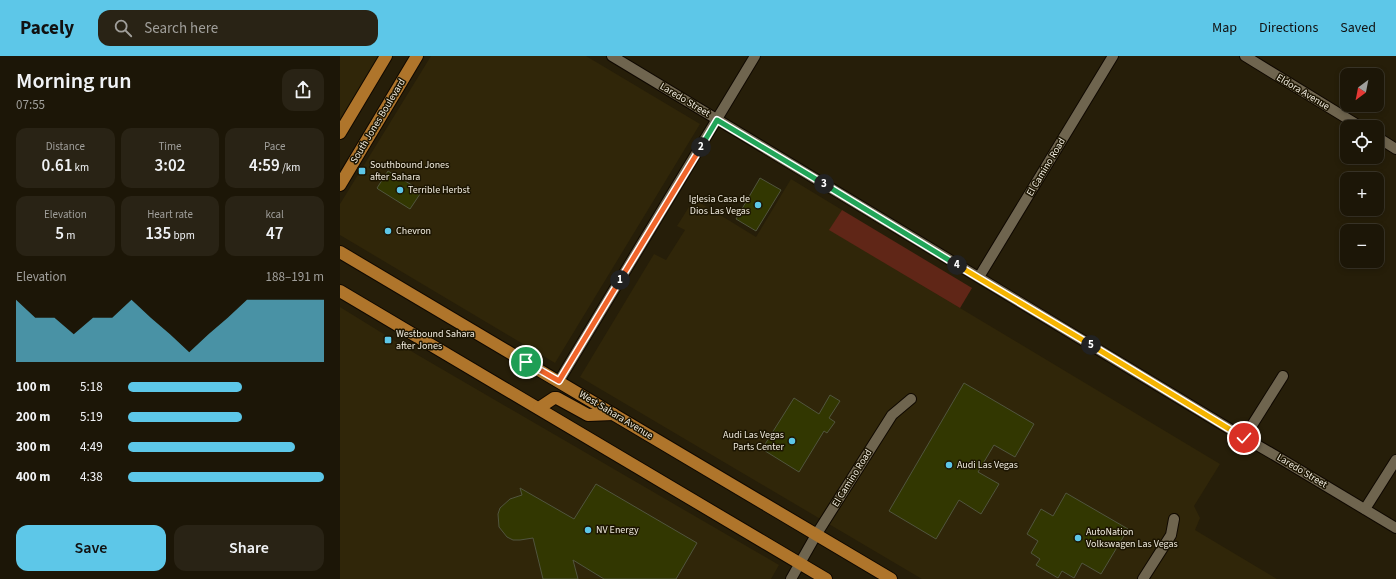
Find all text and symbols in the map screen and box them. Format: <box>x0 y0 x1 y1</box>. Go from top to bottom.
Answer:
search box <box>98 10 378 46</box>
text: Pacely <box>20 15 74 42</box>
icon: search <box>112 17 134 39</box>
text: Search here <box>144 18 218 39</box>
text: Map <box>1212 18 1237 38</box>
text: Directions <box>1259 18 1318 38</box>
text: Saved <box>1340 18 1376 38</box>
text: Morning run <box>16 65 132 97</box>
north arrow <box>1340 68 1384 112</box>
map controls <box>1340 68 1384 268</box>
button: share <box>282 69 324 111</box>
street label: Eldora Avenue <box>1274 71 1332 113</box>
street label: South Jones Boulevard <box>347 76 409 166</box>
street label: Laredo Street <box>657 80 713 121</box>
text: 07:55 <box>16 96 45 114</box>
button: locate <box>1340 120 1384 164</box>
street label: El Camino Road <box>1023 135 1069 199</box>
pin: 2 <box>691 137 711 157</box>
text: Distance <box>46 139 85 154</box>
text: Time <box>158 139 182 154</box>
text: Pace <box>264 139 285 154</box>
text: 2 <box>698 139 704 154</box>
text: 0.61 <box>42 154 72 178</box>
text: 3:02 <box>155 154 185 178</box>
text: 4:59 <box>249 154 280 178</box>
place label: Southbound Jones after Sahara <box>370 158 449 184</box>
text: km <box>72 160 89 175</box>
text: /km <box>280 160 300 175</box>
marker: Southbound Jones after Sahara <box>357 166 367 176</box>
button: + <box>1340 172 1384 216</box>
pin: 3 <box>814 174 834 194</box>
text: 3 <box>821 176 827 191</box>
place label: Terrible Herbst <box>408 183 471 197</box>
marker: Terrible Herbst <box>395 185 405 195</box>
place label: Iglesia Casa de Dios Las Vegas <box>689 192 750 218</box>
marker: Iglesia Casa de Dios Las Vegas <box>753 200 763 210</box>
text: Elevation <box>44 207 87 222</box>
text: Heart rate <box>147 207 193 222</box>
text: kcal <box>265 207 284 222</box>
text: 5 <box>55 222 64 246</box>
text: 135 <box>145 222 171 246</box>
text: 47 <box>266 222 283 246</box>
place label: Chevron <box>396 224 431 238</box>
button: − <box>1340 224 1384 268</box>
marker: Chevron <box>383 226 393 236</box>
text: m <box>64 228 75 243</box>
text: bpm <box>171 228 195 243</box>
pin: 4 <box>947 255 967 275</box>
text: 4 <box>954 257 960 272</box>
text: Elevation <box>16 268 67 286</box>
text: 188–191 m <box>266 268 324 286</box>
pin: 1 <box>610 270 630 290</box>
text: 1 <box>617 272 623 287</box>
place label: Westbound Sahara after Jones <box>396 327 475 353</box>
marker: Westbound Sahara after Jones <box>383 335 393 345</box>
pin: 5 <box>1081 335 1101 355</box>
text: 5 <box>1088 337 1094 352</box>
pin <box>509 345 543 379</box>
icon: arrive <box>515 351 537 373</box>
text: 100 m <box>16 378 50 396</box>
text: 5:18 <box>80 378 103 396</box>
street label: West Sahara Avenue <box>576 387 656 443</box>
text: 200 m <box>16 408 50 426</box>
text: 5:19 <box>80 408 103 426</box>
pin <box>1227 421 1261 455</box>
icon: check <box>1233 427 1255 449</box>
place label: Audi Las Vegas Parts Center <box>723 428 785 454</box>
marker: Audi Las Vegas Parts Center <box>787 436 797 446</box>
text: 300 m <box>16 438 50 456</box>
text: 4:49 <box>80 438 103 456</box>
street label: El Camino Road <box>829 446 875 510</box>
street label: Laredo Street <box>1274 451 1330 492</box>
place label: Audi Las Vegas <box>957 458 1018 472</box>
marker: Audi Las Vegas <box>944 460 954 470</box>
text: 400 m <box>16 468 50 486</box>
text: 4:38 <box>80 468 103 486</box>
place label: NV Energy <box>596 523 639 537</box>
button: Save <box>16 525 166 571</box>
button: Share <box>174 525 324 571</box>
marker: NV Energy <box>583 525 593 535</box>
place label: AutoNation Volkswagen Las Vegas <box>1086 525 1178 551</box>
marker: AutoNation Volkswagen Las Vegas <box>1073 533 1083 543</box>

